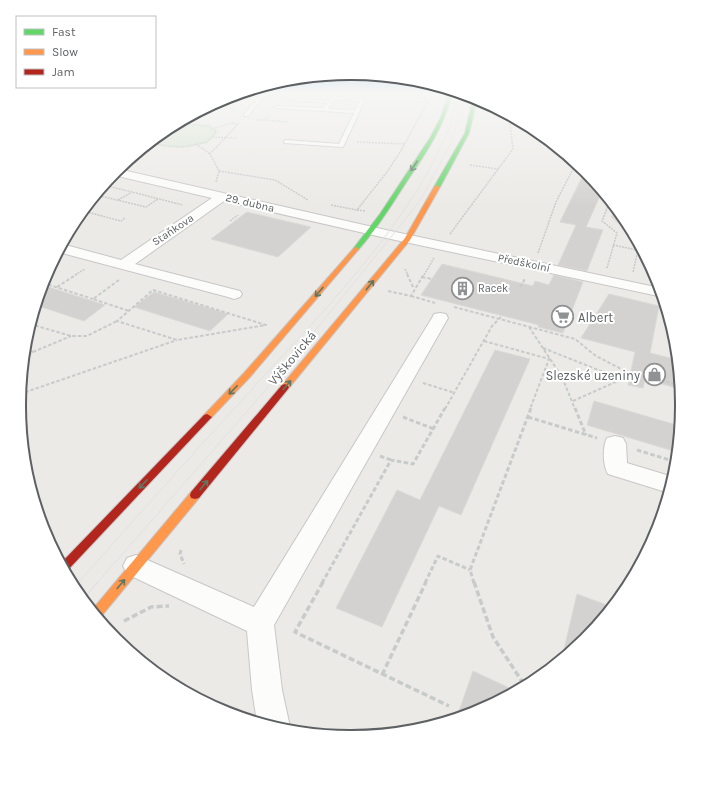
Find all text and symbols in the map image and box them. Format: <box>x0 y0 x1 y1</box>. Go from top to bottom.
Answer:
legend <box>16 16 156 88</box>
text: Fast <box>52 25 76 39</box>
text: Slow <box>52 45 78 59</box>
text: Jam <box>52 65 75 79</box>
one-way arrow <box>409 160 418 171</box>
street label: 29. dubna <box>224 191 276 215</box>
street label: Staňkova <box>150 211 196 249</box>
street label: Předškolní <box>497 251 552 275</box>
building icon: Racek <box>449 275 475 301</box>
one-way arrow <box>366 279 375 290</box>
place label: Racek <box>478 282 508 295</box>
one-way arrow <box>315 287 324 298</box>
supermarket icon: Albert <box>550 304 576 330</box>
place label: Albert <box>578 310 613 325</box>
street label: Výškovická <box>265 328 319 388</box>
shop icon: Slezské uzeniny <box>642 362 668 388</box>
place label: Slezské uzeniny <box>545 368 640 383</box>
one-way arrow <box>283 379 292 390</box>
one-way arrow <box>228 385 238 395</box>
one-way arrow <box>138 479 148 489</box>
one-way arrow <box>199 479 208 490</box>
one-way arrow <box>116 579 125 590</box>

